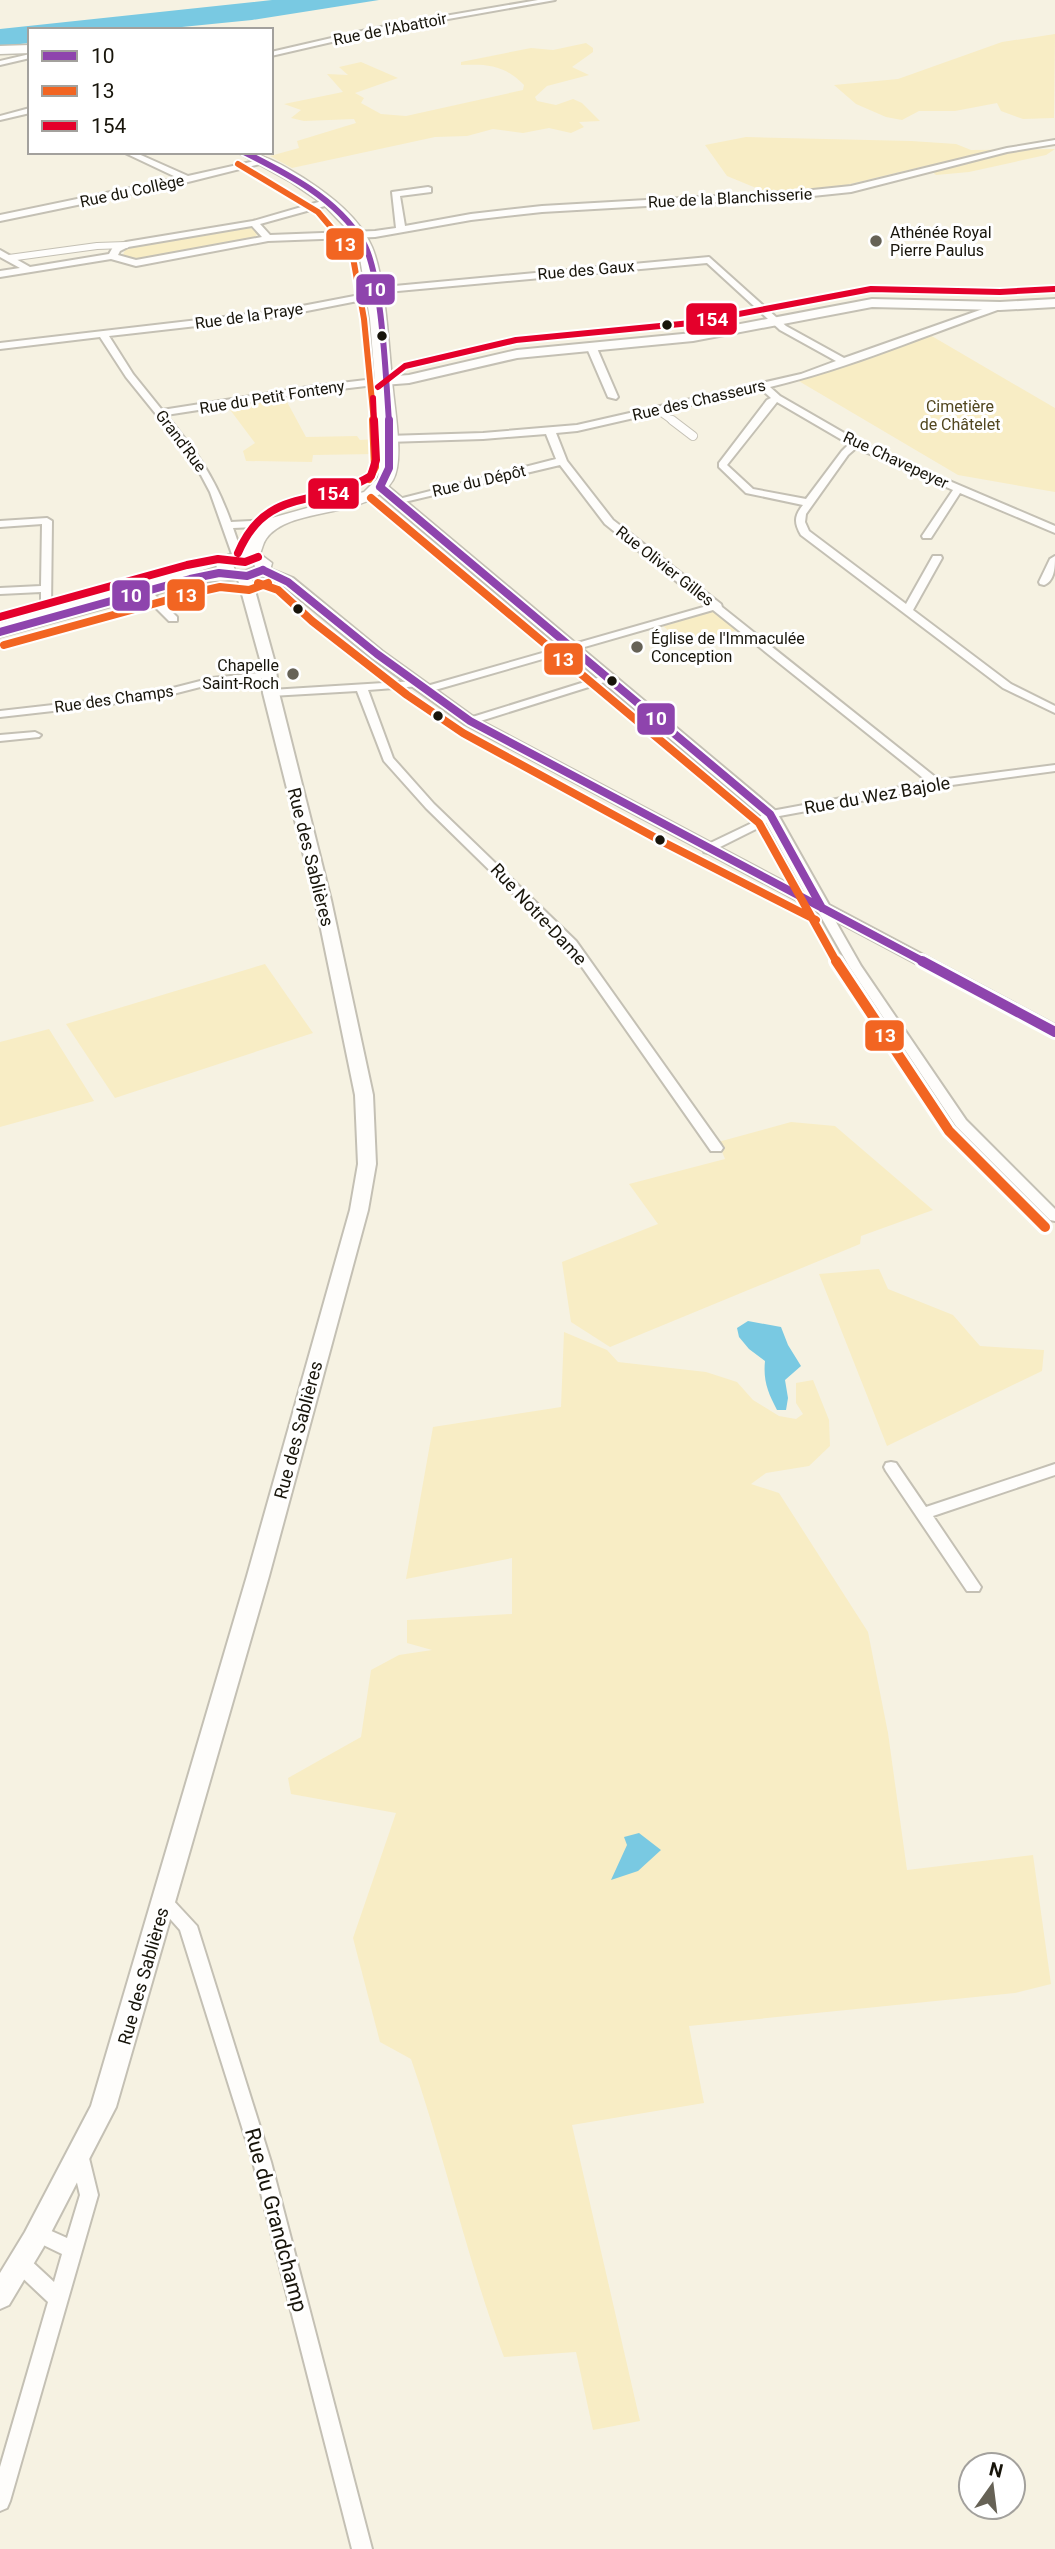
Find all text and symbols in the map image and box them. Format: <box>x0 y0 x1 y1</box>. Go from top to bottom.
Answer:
street label: Rue de l'Abattoir <box>332 9 449 49</box>
legend <box>28 28 273 154</box>
text: 10 <box>91 44 115 68</box>
text: 13 <box>91 79 115 103</box>
text: 154 <box>91 114 127 138</box>
street label: Rue du Collège <box>78 171 186 211</box>
street label: Rue de la Blanchisserie <box>647 184 813 212</box>
place label: Athénée Royal Pierre Paulus <box>890 223 992 260</box>
line badge: 13 <box>325 227 365 261</box>
text: 13 <box>334 233 356 256</box>
marker: Athénée Royal Pierre Paulus <box>868 233 884 249</box>
street label: Rue des Gaux <box>537 256 635 284</box>
line badge: 10 <box>355 273 396 306</box>
text: 10 <box>364 278 386 301</box>
street label: Rue de la Praye <box>194 299 304 333</box>
line badge: 154 <box>685 302 738 336</box>
text: 154 <box>696 308 728 331</box>
unlabelled marker <box>660 318 674 332</box>
unlabelled marker <box>375 329 389 343</box>
street label: Rue des Chasseurs <box>630 375 768 425</box>
street label: Rue du Petit Fonteny <box>198 376 346 418</box>
park label: Cimetière de Châtelet <box>920 397 1000 434</box>
street label: Grand'Rue <box>152 406 210 476</box>
street label: Rue Chavepeyer <box>840 427 952 493</box>
street label: Rue du Dépôt <box>430 461 528 501</box>
line badge: 154 <box>307 477 360 510</box>
text: 154 <box>317 482 349 505</box>
street label: Rue Olivier Gilles <box>612 522 718 610</box>
line badge: 13 <box>166 578 206 612</box>
line badge: 10 <box>111 579 151 612</box>
text: 10 <box>120 584 142 607</box>
text: 13 <box>175 584 197 607</box>
unlabelled marker <box>291 602 305 616</box>
place label: Église de l'Immaculée Conception <box>651 629 805 666</box>
marker: Église de l'Immaculée Conception <box>629 639 645 655</box>
line badge: 13 <box>543 642 584 676</box>
text: 13 <box>552 648 574 671</box>
place label: Chapelle Saint-Roch <box>202 656 279 693</box>
marker: Chapelle Saint-Roch <box>285 666 301 682</box>
unlabelled marker <box>605 674 619 688</box>
street label: Rue des Champs <box>53 681 175 717</box>
line badge: 10 <box>636 702 676 736</box>
text: 10 <box>645 707 667 730</box>
unlabelled marker <box>431 709 445 723</box>
street label: Rue du Wez Bajole <box>802 772 952 818</box>
street label: Rue des Sablières <box>284 786 338 928</box>
unlabelled marker <box>653 833 667 847</box>
street label: Rue Notre-Dame <box>487 859 591 969</box>
line badge: 13 <box>864 1019 905 1052</box>
text: 13 <box>874 1024 896 1047</box>
street label: Rue des Sablières <box>269 1359 327 1501</box>
street label: Rue des Sablières <box>113 1905 173 2047</box>
street label: Rue du Grandchamp <box>240 2125 312 2315</box>
north arrow <box>957 2451 1027 2521</box>
text: N <box>987 2457 1005 2483</box>

